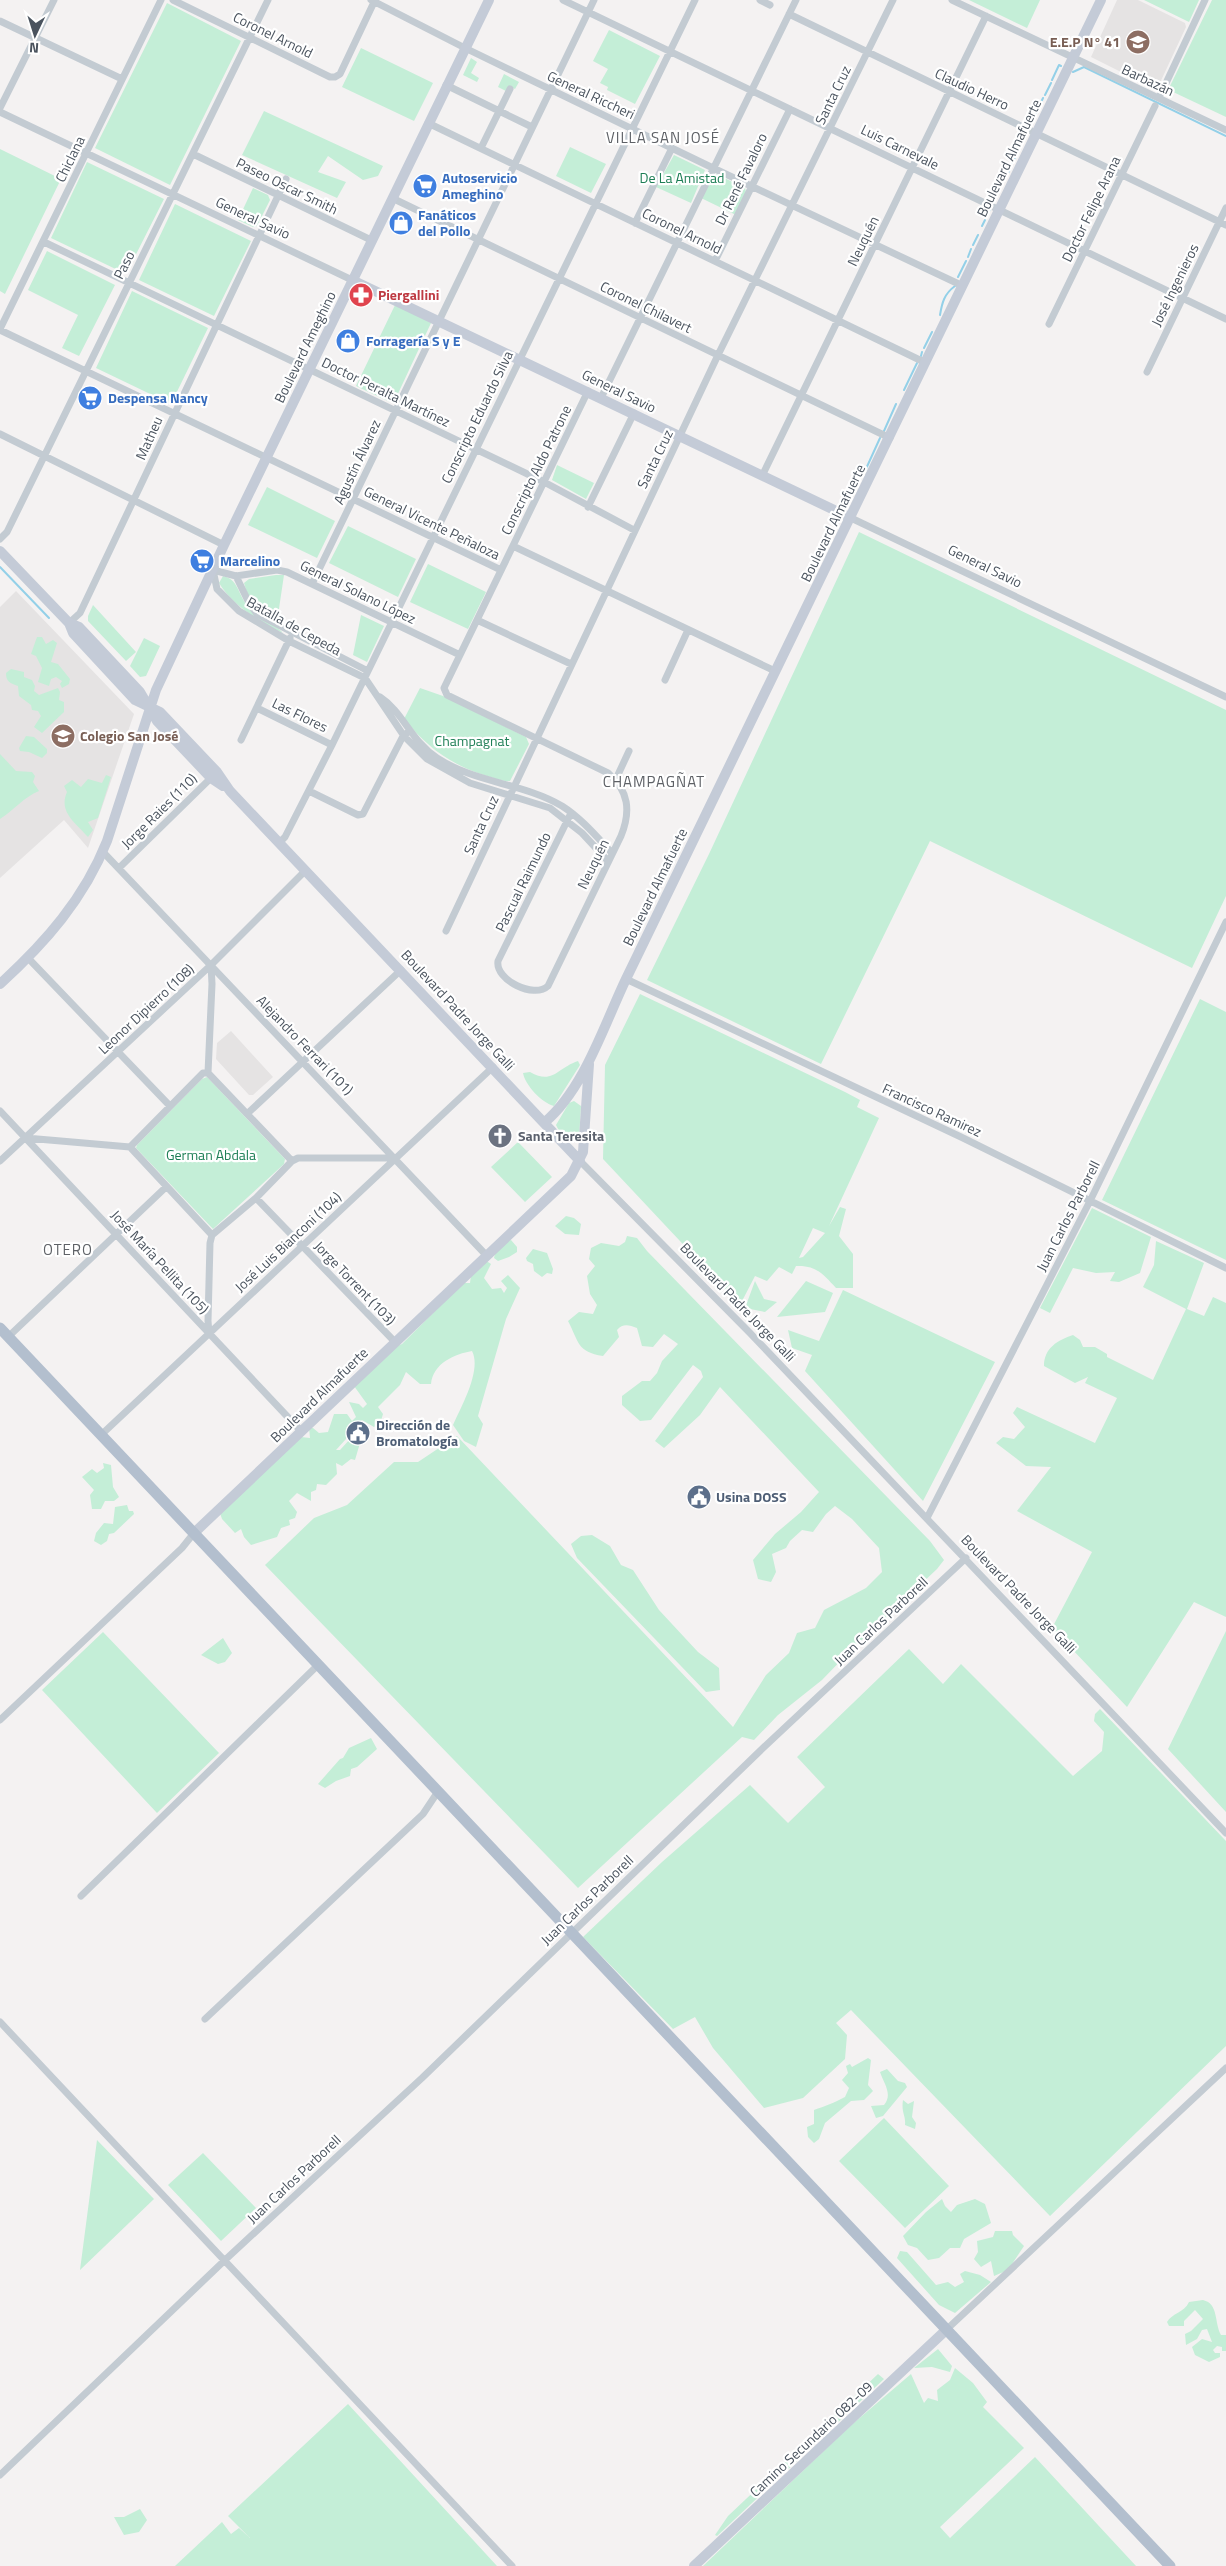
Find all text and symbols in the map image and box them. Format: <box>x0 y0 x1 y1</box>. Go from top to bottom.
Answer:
street label: Coronel Arnold <box>230 6 317 63</box>
north arrow <box>10 10 60 60</box>
school or university icon: E.E.P N° 41 <box>1125 29 1151 55</box>
place label: E.E.P N° 41 <box>1050 31 1120 52</box>
text: N <box>28 38 40 59</box>
street label: Barbazán <box>1119 58 1178 101</box>
street label: Santa Cruz <box>809 62 856 128</box>
street label: Claudio Herro <box>932 62 1013 115</box>
street label: General Riccheri <box>544 65 639 124</box>
street label: Boulevard Almafuerte <box>971 95 1046 220</box>
street label: Luis Carnevale <box>858 119 943 175</box>
district label: VILLA SAN JOSÉ <box>606 126 720 149</box>
street label: Dr René Favaloro <box>709 129 772 229</box>
street label: Chiclana <box>49 132 90 185</box>
street label: Paseo Oscar Smith <box>233 152 342 219</box>
street label: Doctor Felipe Arana <box>1056 152 1125 265</box>
place label: Autoservicio Ameghino <box>442 167 518 204</box>
park label: De La Amistad <box>640 167 724 188</box>
supermarket icon: Autoservicio Ameghino <box>412 173 438 199</box>
street label: General Savio <box>212 191 294 244</box>
street label: Coronel Arnold <box>639 202 726 259</box>
place label: Fanáticos del Pollo <box>418 204 477 241</box>
shop icon: Fanáticos del Pollo <box>388 210 414 236</box>
street label: Neuquén <box>841 212 884 269</box>
street label: José Ingenieros <box>1145 240 1204 330</box>
street label: Paso <box>108 247 139 282</box>
street label: Coronel Chilavert <box>597 275 696 338</box>
pharmacy icon: Piergallini <box>348 282 374 308</box>
place label: Piergallini <box>378 284 439 305</box>
street label: Boulevard Ameghino <box>268 287 341 406</box>
shop icon: Forragería S y E <box>335 328 361 354</box>
place label: Forragería S y E <box>366 330 461 351</box>
street label: Conscripto Eduardo Silva <box>435 347 518 487</box>
street label: Doctor Peralta Martínez <box>318 351 454 432</box>
street label: General Savio <box>579 364 660 418</box>
supermarket icon: Despensa Nancy <box>77 385 103 411</box>
place label: Despensa Nancy <box>108 387 208 408</box>
street label: Conscripto Aldo Patrone <box>495 401 576 538</box>
street label: Matheu <box>130 413 167 463</box>
street label: Agustín Álvarez <box>328 416 385 508</box>
street label: Santa Cruz <box>631 426 678 492</box>
street label: Boulevard Almafuerte <box>795 460 870 585</box>
street label: General Vicente Peñaloza <box>361 480 504 565</box>
street label: General Savio <box>945 539 1026 593</box>
supermarket icon: Marcelino <box>189 548 215 574</box>
place label: Marcelino <box>220 550 280 571</box>
street label: General Solano López <box>297 554 420 629</box>
street label: Batalla de Cepeda <box>243 591 345 660</box>
street label: Las Flores <box>269 692 332 737</box>
school or university icon: Colegio San José <box>50 723 76 749</box>
place label: Colegio San José <box>80 725 178 746</box>
park label: Champagnat <box>435 730 510 751</box>
street label: Jorge Raies (110) <box>116 768 201 853</box>
district label: CHAMPAGÑAT <box>603 770 705 793</box>
street label: Santa Cruz <box>458 792 503 858</box>
street label: Boulevard Almafuerte <box>617 824 692 949</box>
street label: Pascual Raimundo <box>489 828 556 935</box>
street label: Neuquén <box>571 835 614 892</box>
street label: Boulevard Padre Jorge Galli <box>397 945 520 1075</box>
street label: Leonor Dipierro (108) <box>93 959 198 1059</box>
street label: Alejandro Ferrari (101) <box>252 990 359 1099</box>
street label: Francisco Ramirez <box>879 1077 985 1142</box>
church icon: Santa Teresita <box>487 1123 513 1149</box>
place label: Santa Teresita <box>518 1125 604 1146</box>
park label: German Abdala <box>166 1144 256 1165</box>
street label: Juan Carlos Parborell <box>1031 1157 1105 1275</box>
street label: José Luis Bianconi (104) <box>230 1187 346 1297</box>
street label: José María Pellita (105) <box>106 1205 214 1318</box>
street label: Jorge Torrent (103) <box>310 1236 401 1329</box>
street label: Boulevard Padre Jorge Galli <box>676 1237 801 1366</box>
district label: OTERO <box>43 1238 93 1261</box>
street label: Boulevard Almafuerte <box>265 1342 372 1447</box>
place label: Dirección de Bromatología <box>376 1414 458 1451</box>
public building icon: Dirección de Bromatología <box>345 1420 371 1446</box>
public building icon: Usina DOSS <box>686 1484 712 1510</box>
place label: Usina DOSS <box>716 1486 787 1507</box>
street label: Boulevard Padre Jorge Galli <box>957 1529 1082 1658</box>
street label: Juan Carlos Parborell <box>829 1571 932 1670</box>
street label: Juan Carlos Parborell <box>536 1850 638 1950</box>
street label: Juan Carlos Parborell <box>242 2129 345 2228</box>
street label: Camino Secundario 082-09 <box>745 2376 877 2501</box>

